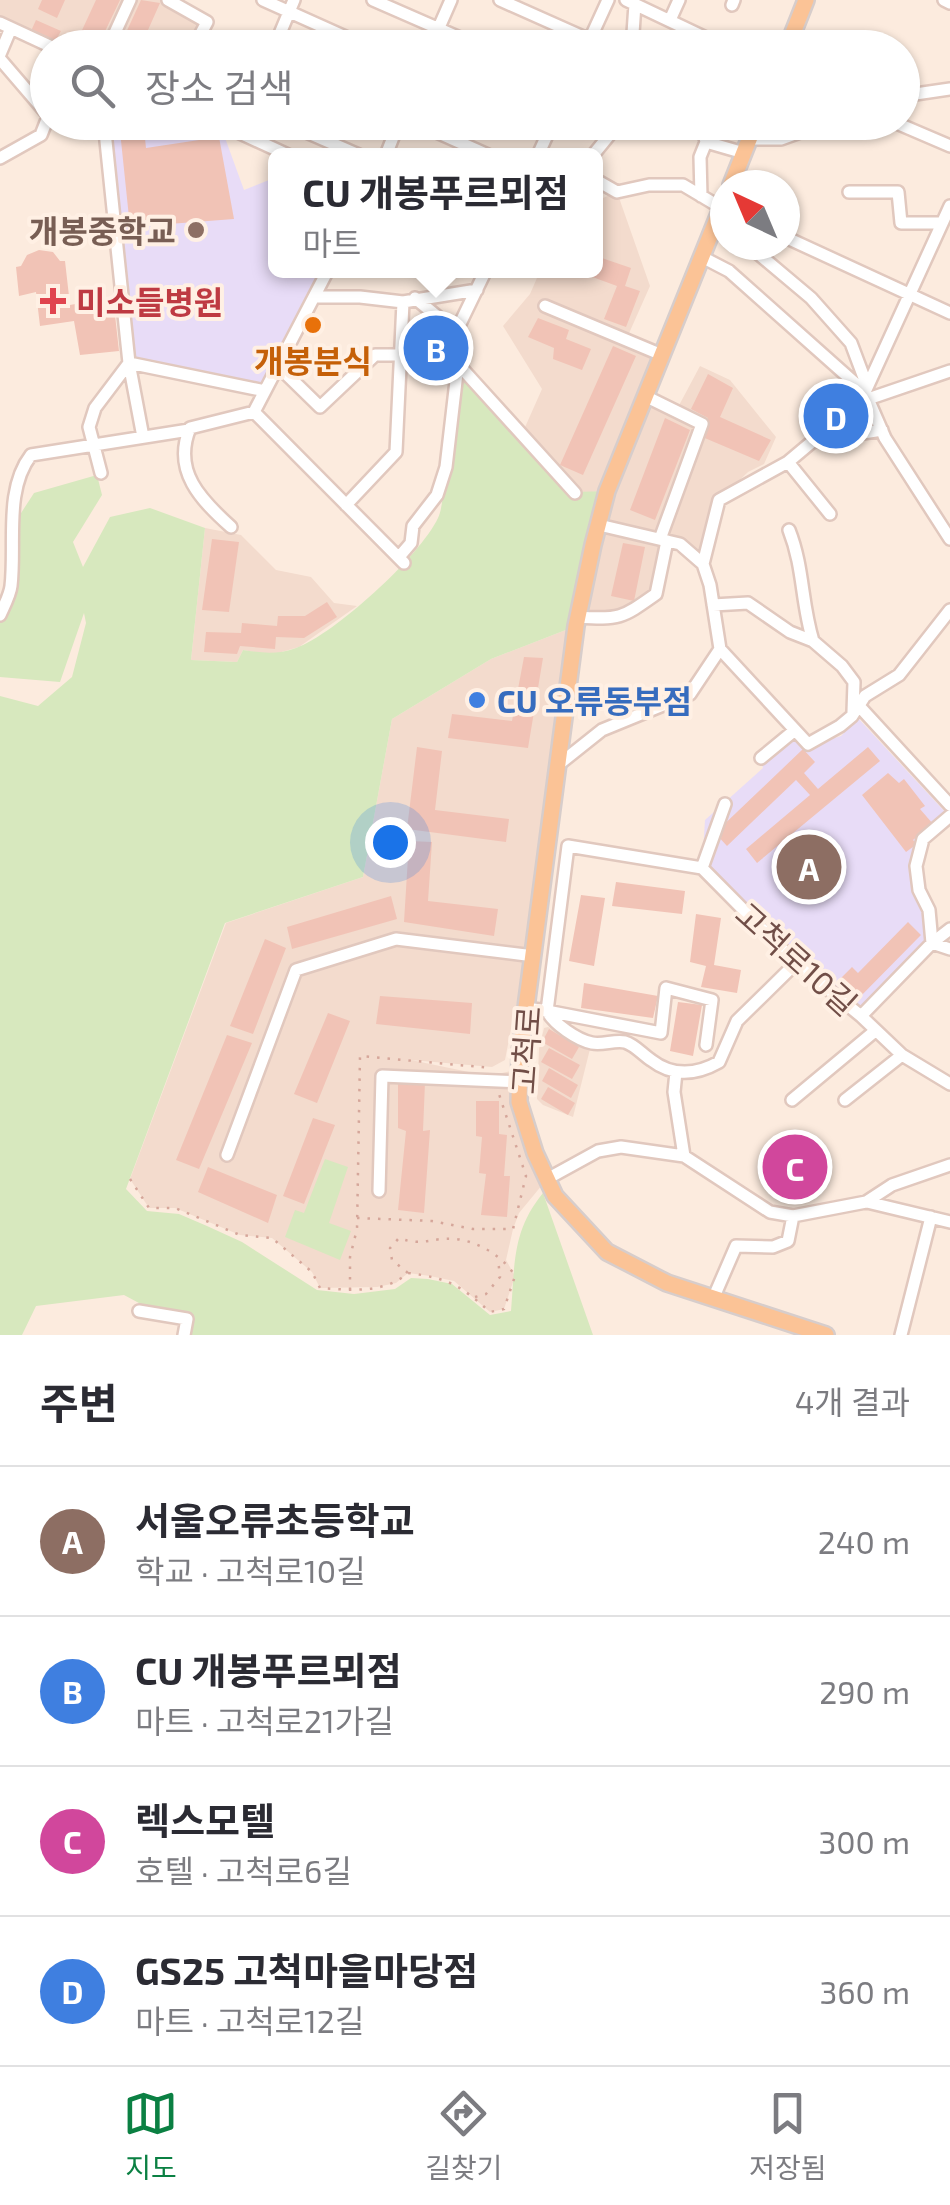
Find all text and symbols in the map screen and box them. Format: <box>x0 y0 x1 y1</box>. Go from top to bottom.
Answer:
search box <box>30 30 920 140</box>
icon: search <box>65 58 120 113</box>
text: 장소 검색 <box>145 64 293 110</box>
popup <box>268 148 603 278</box>
text: CU 개봉푸르뫼점 <box>302 169 569 215</box>
north arrow <box>710 170 800 260</box>
place label: 개봉중학교 <box>29 211 176 249</box>
marker: 개봉중학교 <box>185 219 207 241</box>
text: 마트 <box>302 223 361 261</box>
place label: 미소들병원 <box>76 282 223 320</box>
marker: 미소들병원 <box>40 288 66 314</box>
pin: B <box>404 310 468 386</box>
marker: 개봉분식 <box>302 314 324 336</box>
place label: 개봉분식 <box>254 341 372 379</box>
pin: D <box>804 378 868 454</box>
place label: CU 오류동부점 <box>497 681 692 719</box>
marker: CU 오류동부점 <box>466 689 488 711</box>
your location <box>365 817 416 868</box>
pin: A <box>776 830 842 904</box>
street label: 고척로10길 <box>729 894 865 1022</box>
street label: 고척로 <box>503 1005 547 1095</box>
pin: C <box>762 1130 828 1204</box>
text: 주변 <box>40 1377 117 1427</box>
text: 4개 결과 <box>795 1382 910 1420</box>
text: 서울오류초등학교 <box>135 1497 415 1543</box>
text: A <box>62 1522 83 1560</box>
text: 240 m <box>818 1522 910 1560</box>
text: 학교 · 고척로10길 <box>135 1551 366 1589</box>
text: CU 개봉푸르뫼점 <box>135 1647 401 1693</box>
text: B <box>62 1672 83 1710</box>
text: 290 m <box>819 1672 910 1710</box>
text: 마트 · 고척로21가길 <box>135 1701 394 1739</box>
text: 렉스모텔 <box>135 1797 275 1843</box>
text: C <box>63 1822 82 1860</box>
text: 300 m <box>818 1822 910 1860</box>
text: 호텔 · 고척로6길 <box>135 1851 352 1889</box>
text: GS25 고척마을마당점 <box>135 1947 478 1993</box>
text: D <box>62 1972 83 2010</box>
text: 360 m <box>819 1972 910 2010</box>
text: 마트 · 고척로12길 <box>135 2001 364 2039</box>
tab: 지도 <box>123 2086 178 2186</box>
tab: 길찾기 <box>425 2086 503 2186</box>
tab: 저장됨 <box>749 2086 827 2186</box>

